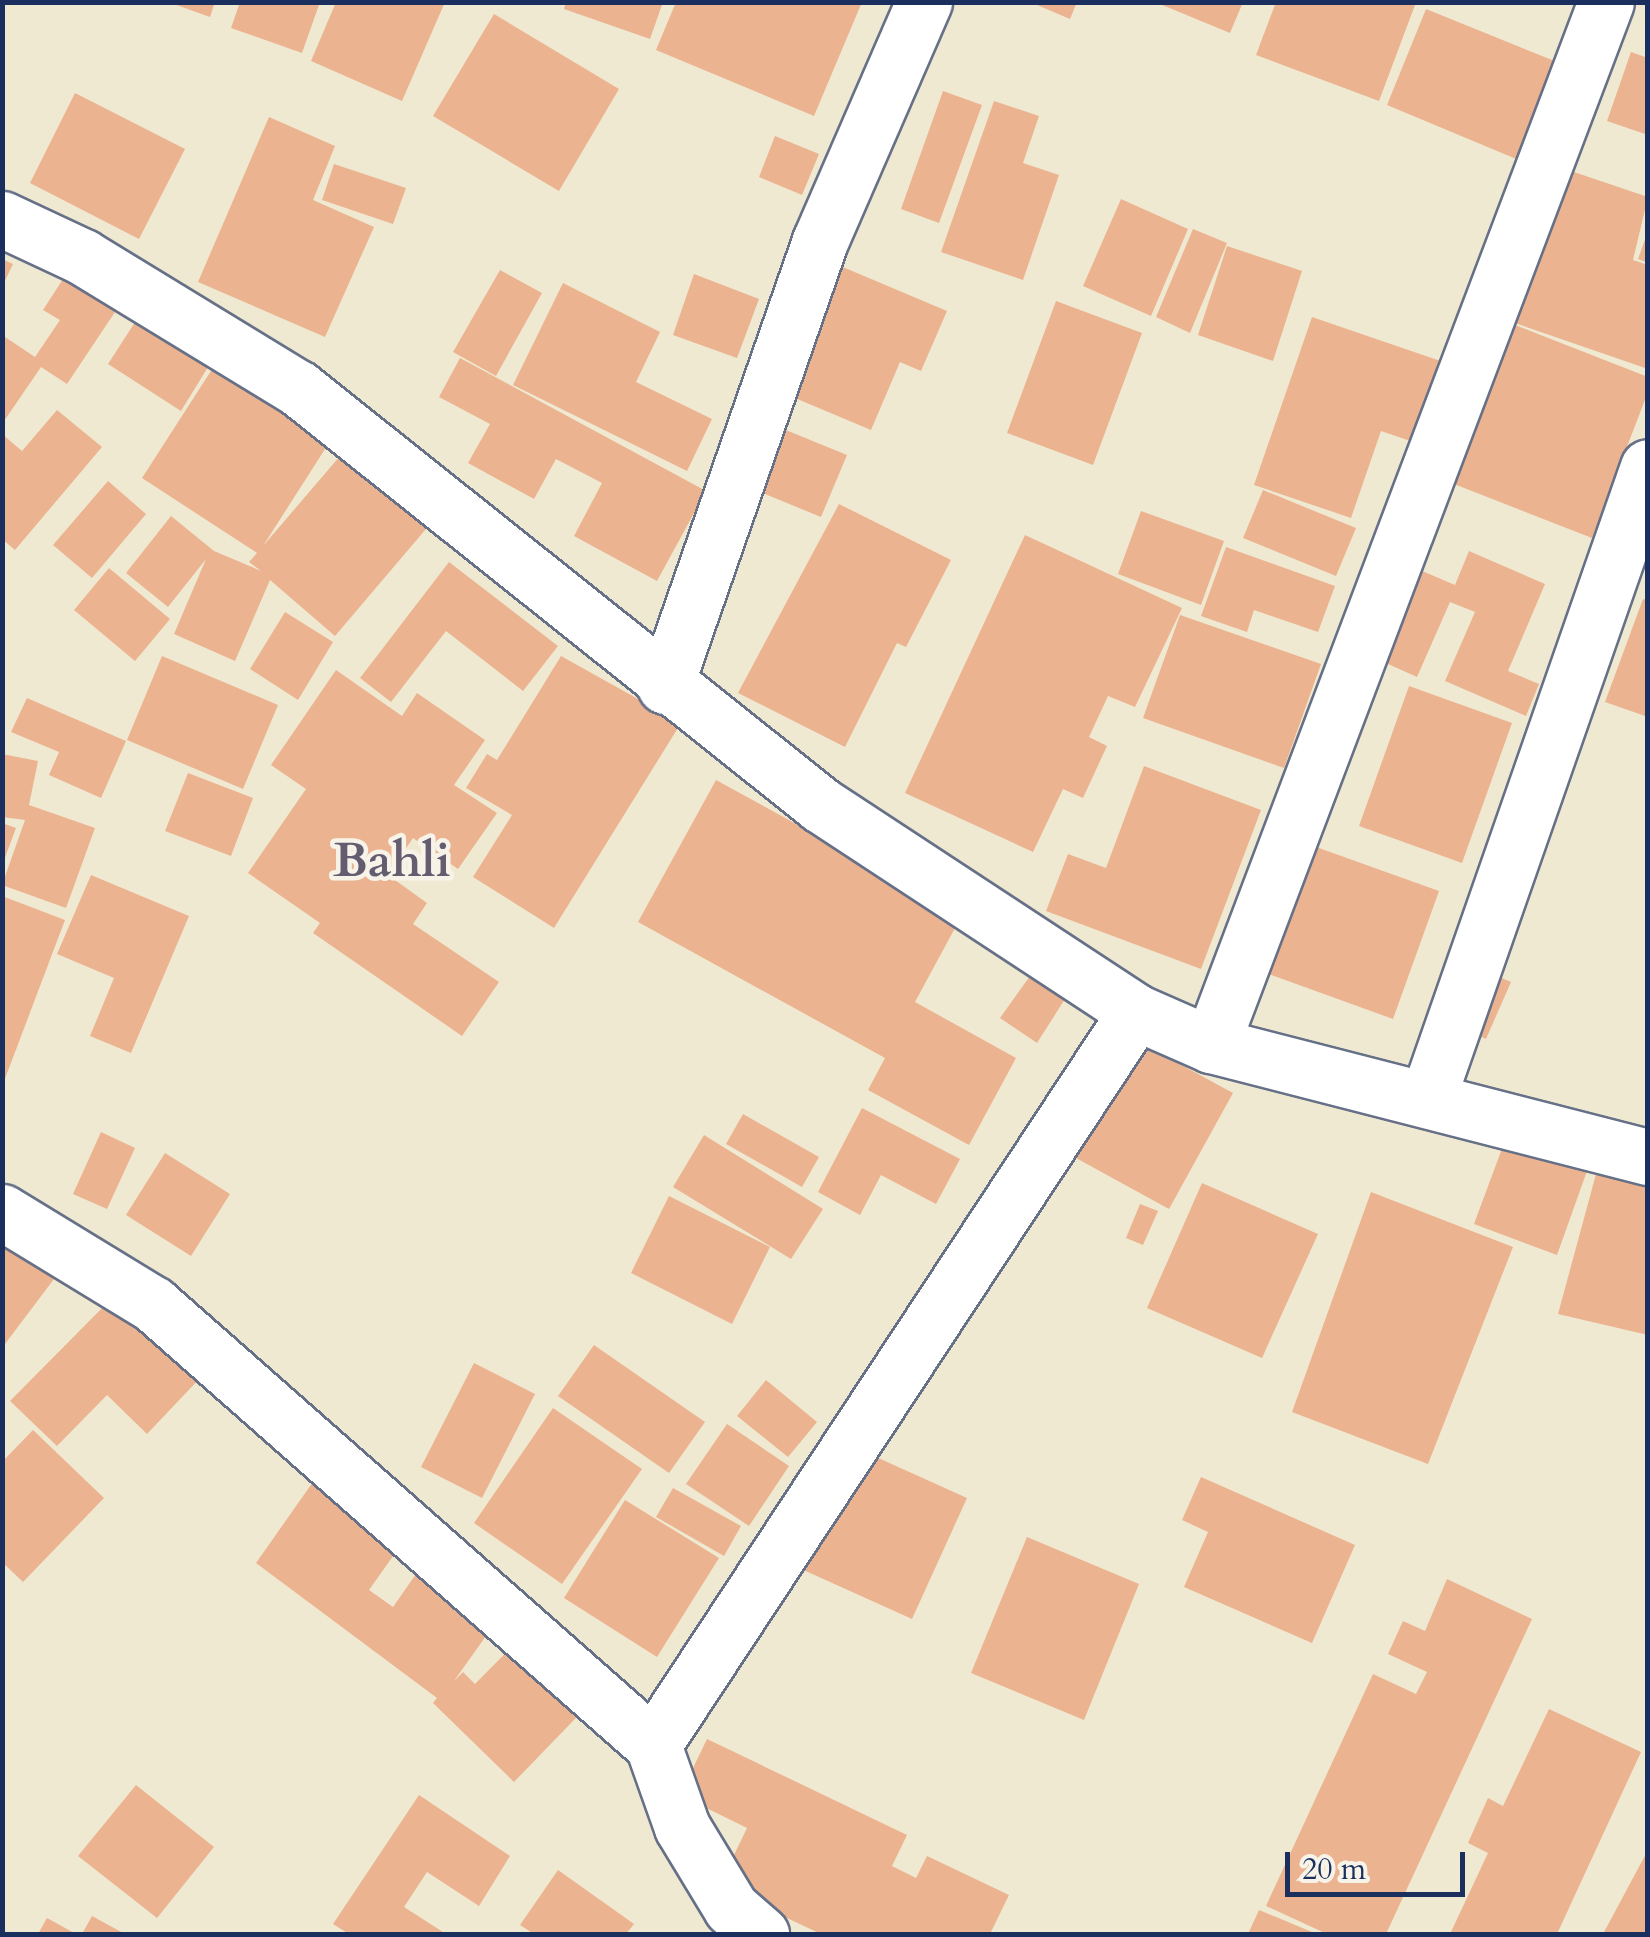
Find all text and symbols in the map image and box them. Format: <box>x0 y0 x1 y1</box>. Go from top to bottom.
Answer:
district label: Bahli <box>333 832 451 890</box>
scale bar <box>1290 1832 1470 1894</box>
text: 20 m <box>1302 1849 1366 1890</box>

